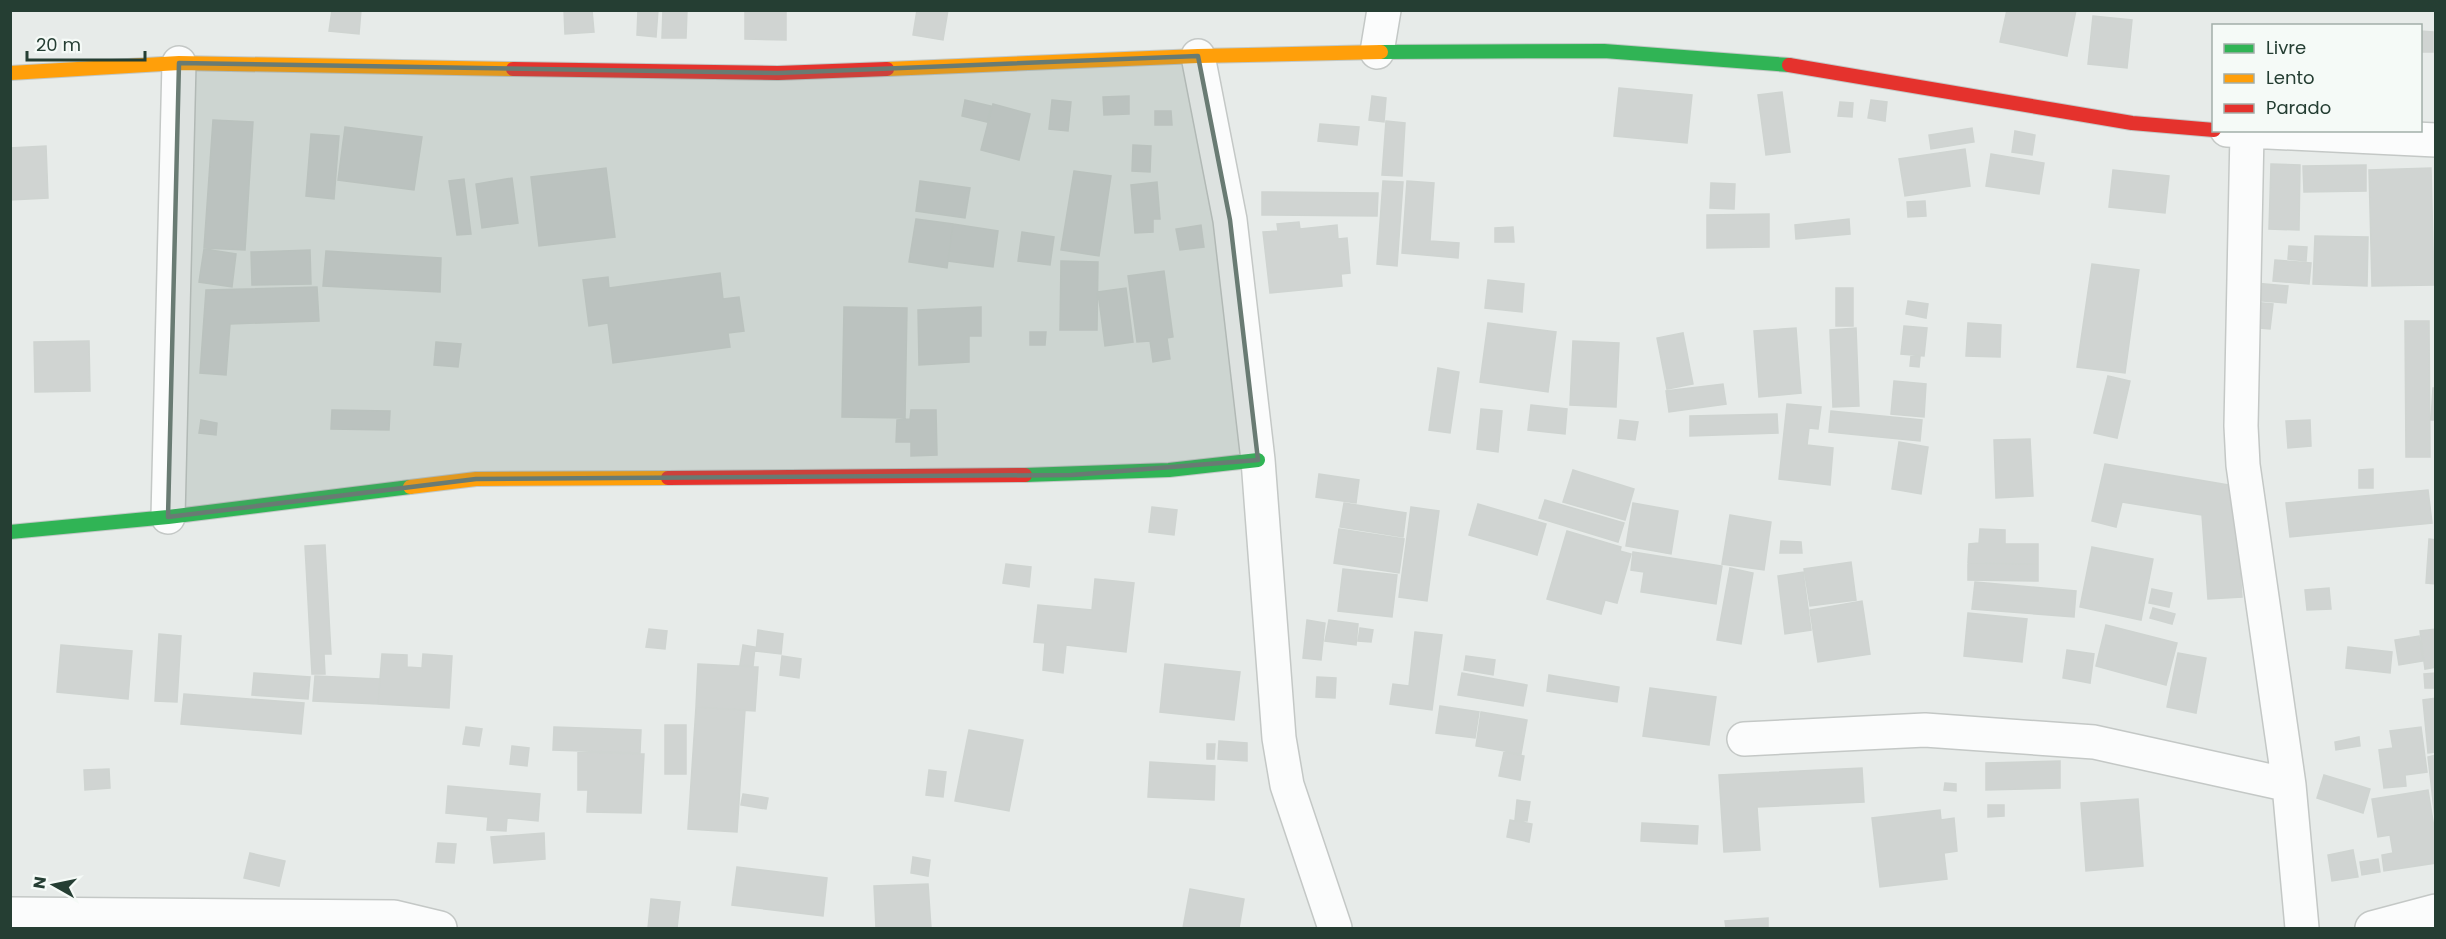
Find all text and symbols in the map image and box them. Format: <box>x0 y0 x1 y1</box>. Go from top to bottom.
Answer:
scale bar <box>27 24 146 62</box>
legend <box>2212 24 2422 132</box>
text: 20 m <box>36 32 81 57</box>
text: Livre <box>2266 35 2306 60</box>
text: Lento <box>2266 65 2315 90</box>
text: Parado <box>2266 95 2331 120</box>
north arrow <box>24 855 84 915</box>
text: N <box>27 875 52 890</box>

